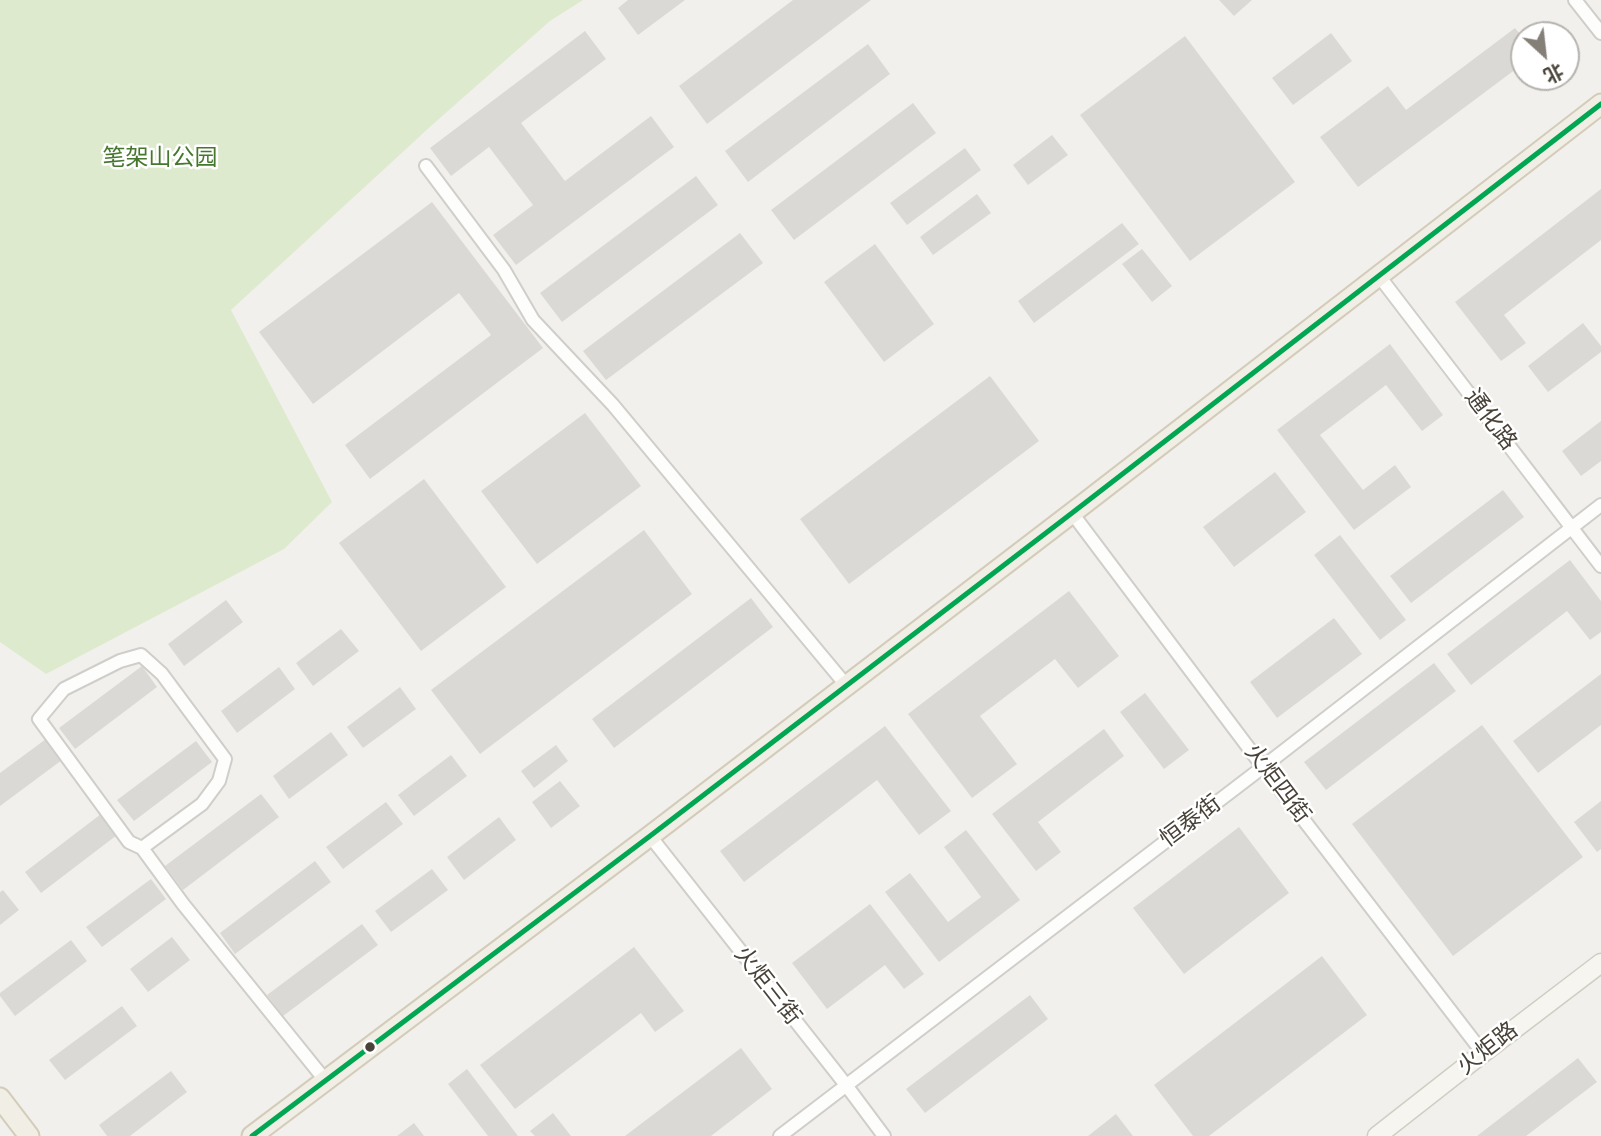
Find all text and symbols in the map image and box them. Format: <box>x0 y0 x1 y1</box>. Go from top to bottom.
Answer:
north arrow <box>1510 21 1580 91</box>
text: 北 <box>1540 58 1568 89</box>
park label: 笔架山公园 <box>103 145 217 173</box>
street label: 通化路 <box>1458 384 1522 456</box>
street label: 火炬四街 <box>1238 739 1316 829</box>
street label: 恒泰街 <box>1155 790 1227 854</box>
street label: 火炬三街 <box>728 941 806 1031</box>
street label: 火炬路 <box>1452 1017 1524 1081</box>
unlabelled marker <box>363 1040 377 1054</box>

